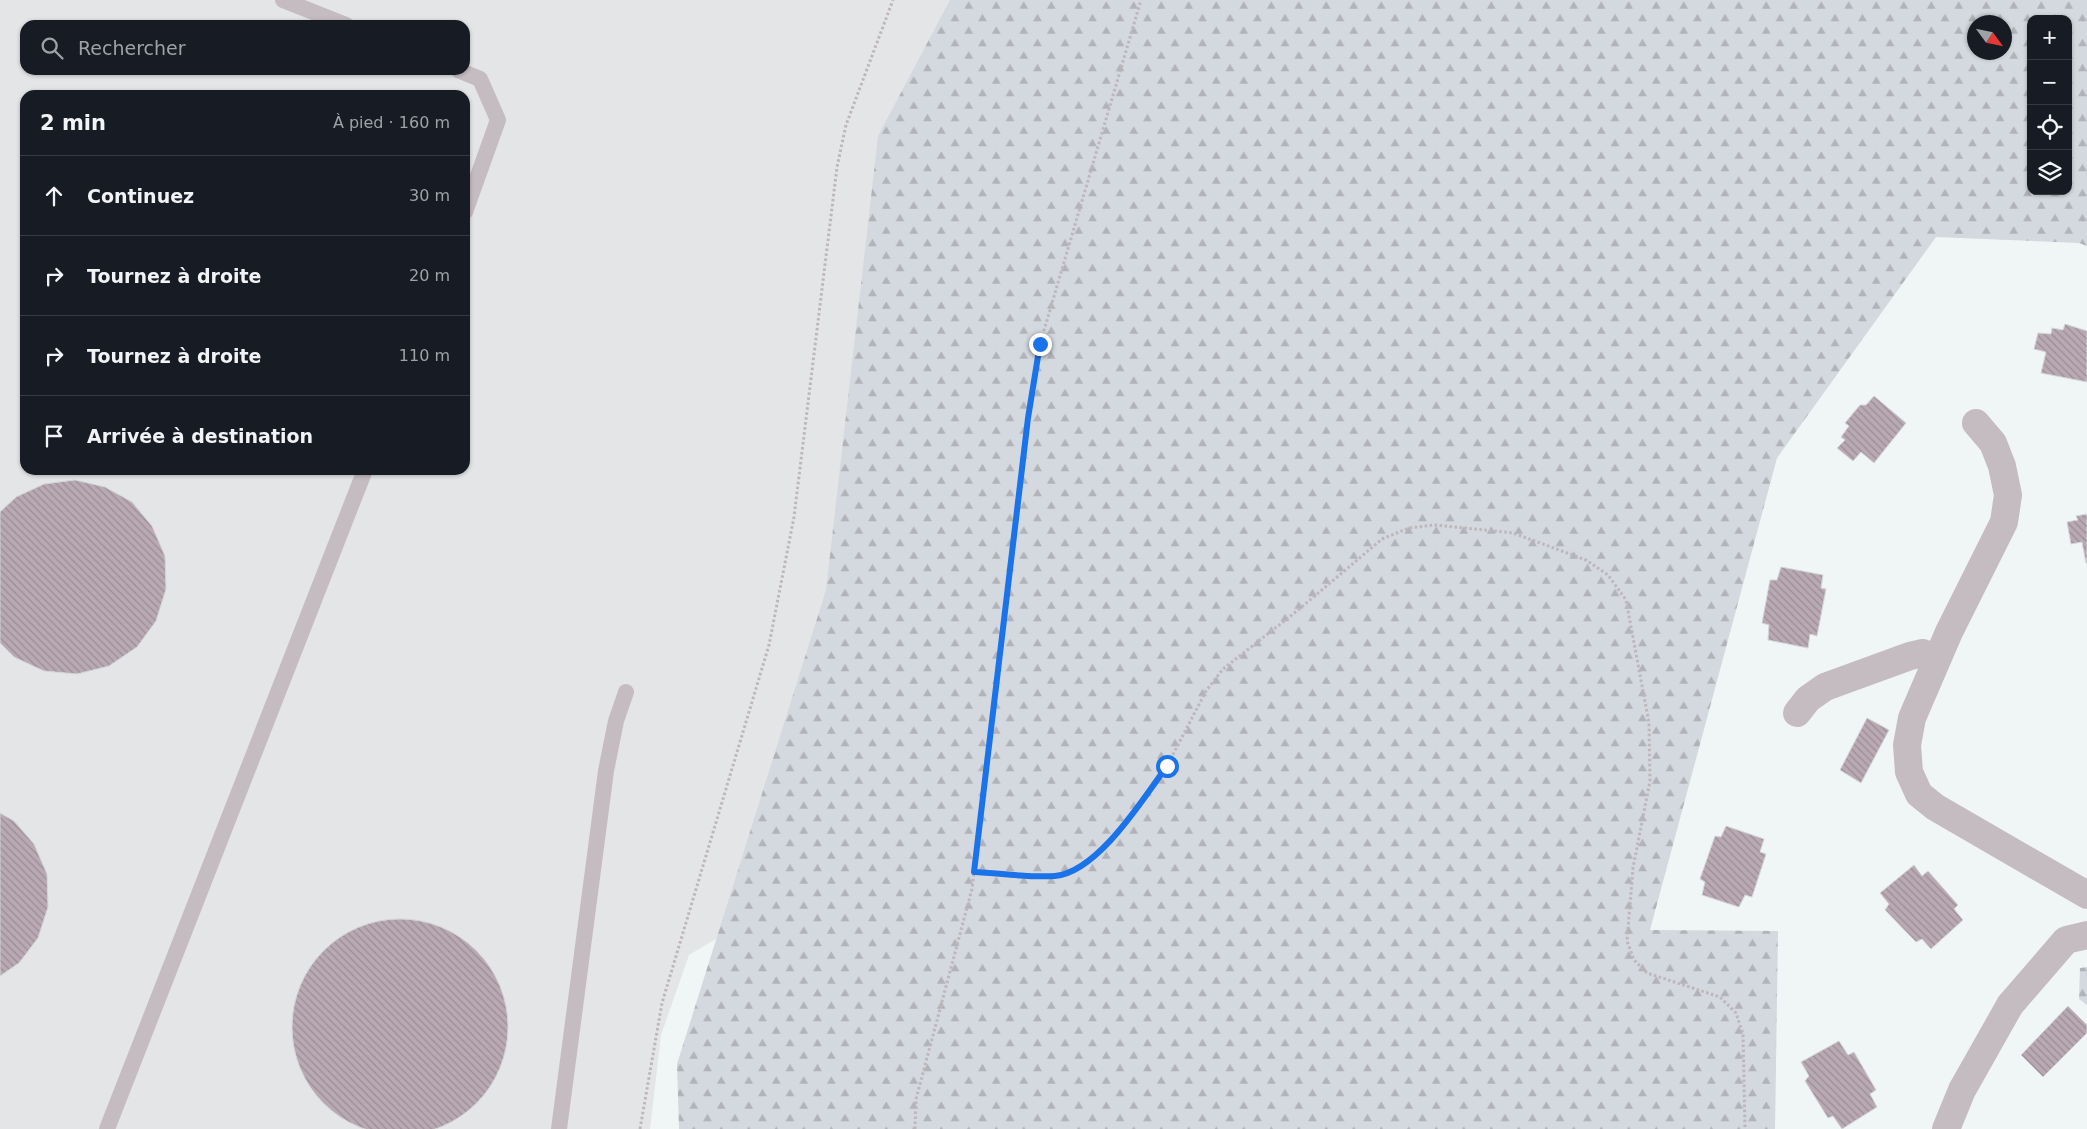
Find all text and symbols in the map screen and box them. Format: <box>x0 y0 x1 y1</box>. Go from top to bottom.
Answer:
north arrow <box>1967 15 2012 60</box>
map controls <box>2027 15 2072 195</box>
button: + <box>2027 15 2072 60</box>
search box <box>20 20 470 75</box>
icon: search <box>38 34 66 62</box>
text: Rechercher <box>78 37 186 59</box>
button: − <box>2027 60 2072 105</box>
button: locate <box>2027 105 2072 150</box>
text: 2 min <box>40 111 106 135</box>
text: À pied · 160 m <box>333 113 450 132</box>
button: layers <box>2027 150 2072 195</box>
icon: ahead <box>40 182 68 210</box>
text: Continuez <box>87 185 194 207</box>
text: 30 m <box>409 186 450 205</box>
icon: right <box>40 262 68 290</box>
text: Tournez à droite <box>87 265 261 287</box>
text: 20 m <box>409 266 450 285</box>
route end <box>1029 333 1052 356</box>
icon: right <box>40 342 68 370</box>
text: Tournez à droite <box>87 345 261 367</box>
text: 110 m <box>399 346 450 365</box>
icon: arrive <box>40 422 68 450</box>
text: Arrivée à destination <box>87 425 313 447</box>
route start <box>1156 755 1179 778</box>

